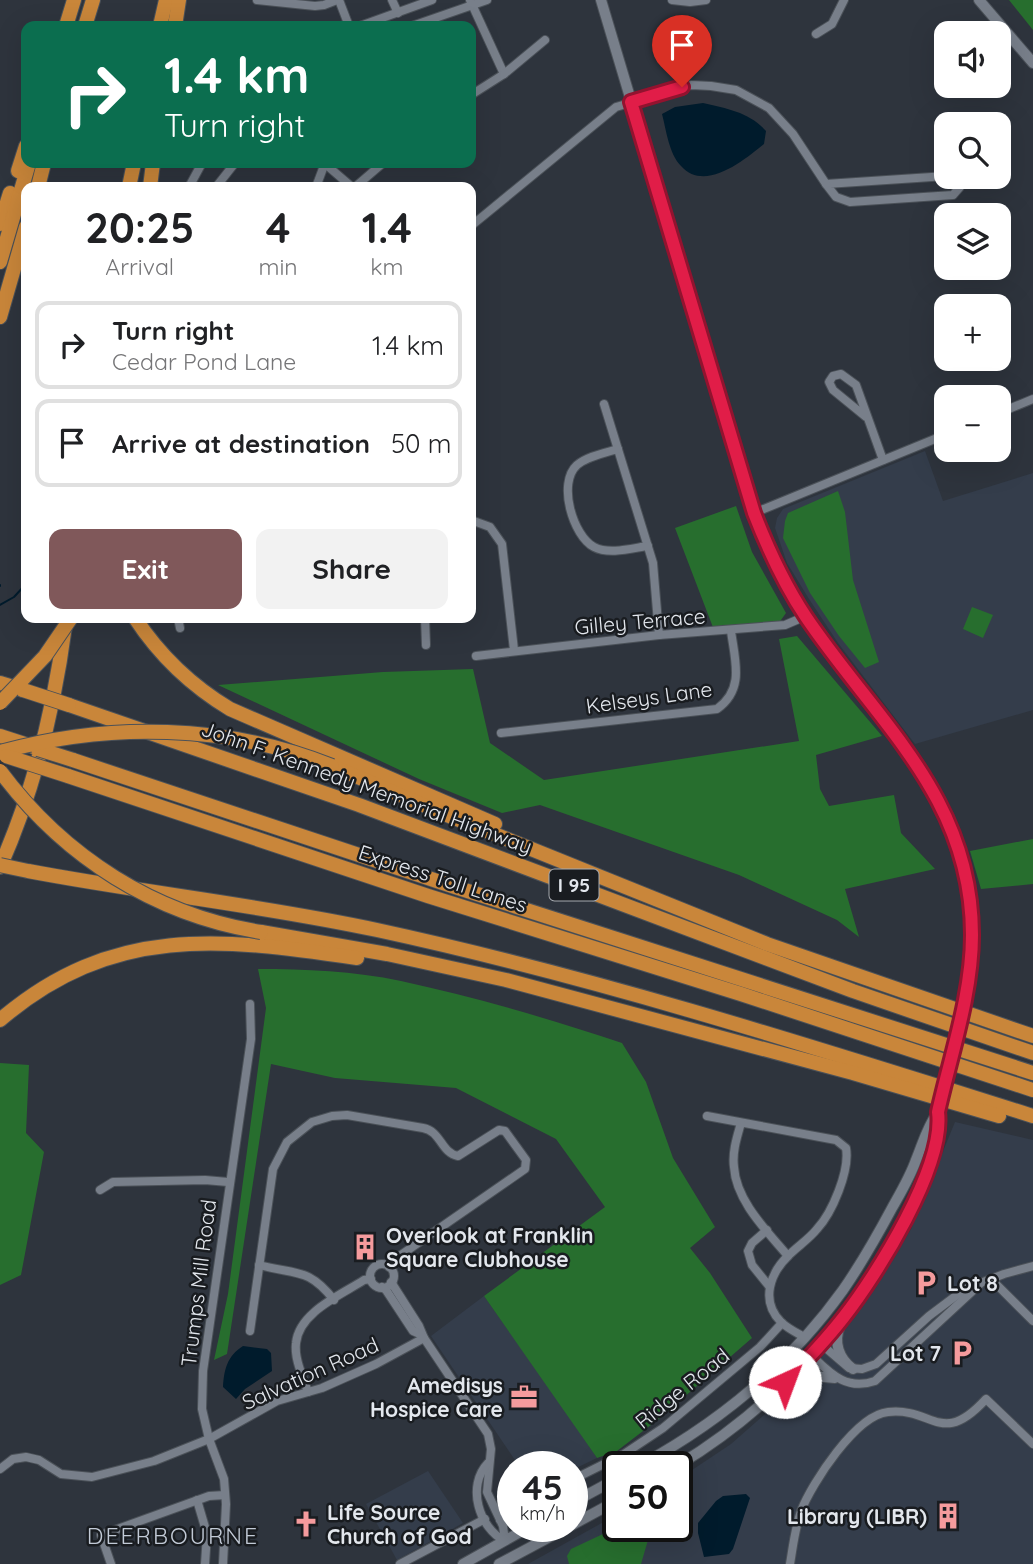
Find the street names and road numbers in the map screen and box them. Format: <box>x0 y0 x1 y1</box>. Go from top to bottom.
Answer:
street label: Gilley Terrace <box>573 602 707 640</box>
street label: Kelseys Lane <box>584 675 714 719</box>
street label: John F. Kennedy Memorial Highway <box>198 715 536 859</box>
street label: Express Toll Lanes <box>355 838 531 918</box>
road number: I 95 <box>550 870 598 900</box>
street label: Trumps Mill Road <box>175 1198 221 1368</box>
street label: Salvation Road <box>238 1331 382 1415</box>
street label: Ridge Road <box>630 1342 734 1434</box>

